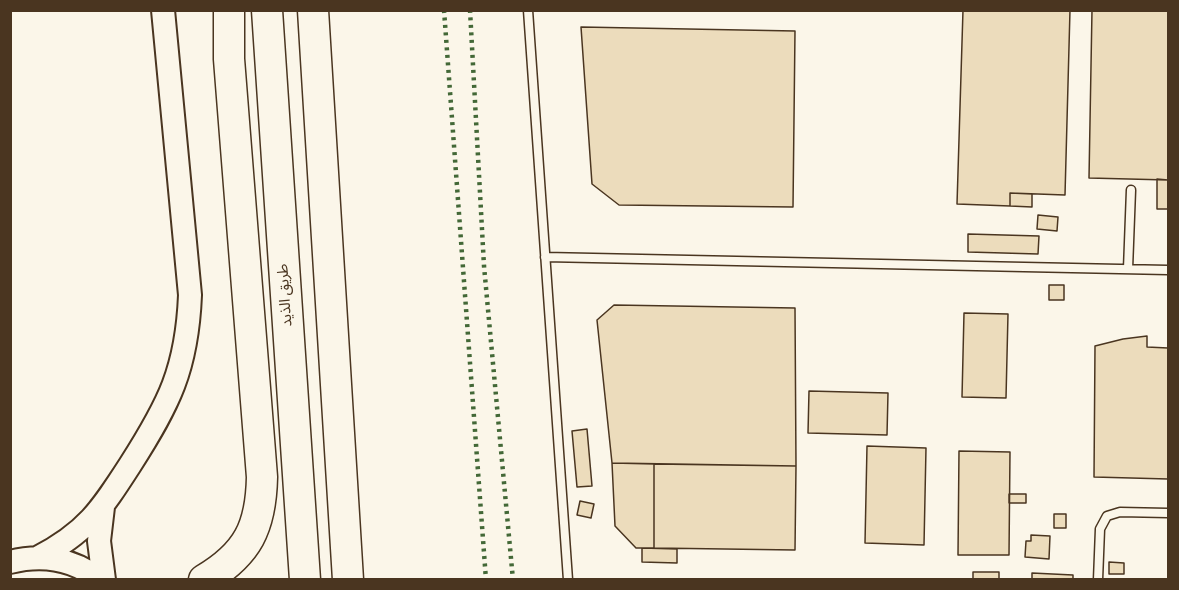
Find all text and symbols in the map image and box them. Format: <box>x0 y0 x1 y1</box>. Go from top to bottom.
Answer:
street label: طريق الذيد <box>275 263 297 327</box>

